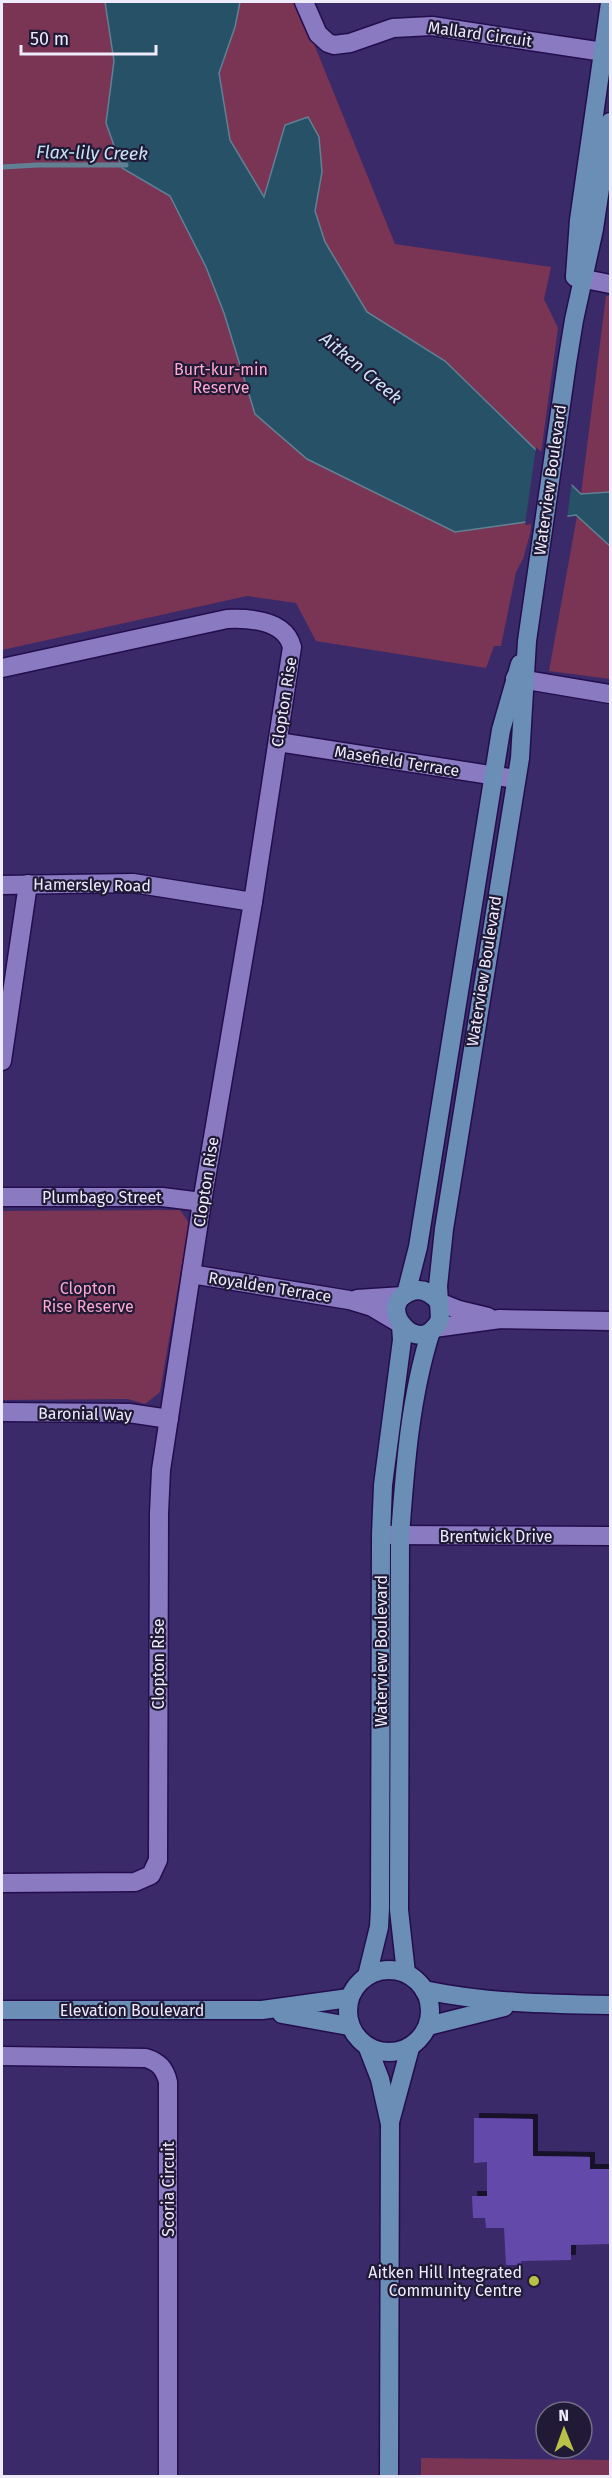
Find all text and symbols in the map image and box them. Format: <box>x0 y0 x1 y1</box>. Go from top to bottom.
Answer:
street label: Mallard Circuit <box>427 17 533 51</box>
scale bar <box>21 18 156 56</box>
text: 50 m <box>30 28 69 50</box>
water label: Flax-lily Creek <box>36 141 148 165</box>
water label: Aitken Creek <box>315 327 407 409</box>
park label: Burt-kur-min Reserve <box>174 360 268 397</box>
street label: Waterview Boulevard <box>530 403 570 557</box>
street label: Clopton Rise <box>267 656 301 748</box>
street label: Masefield Terrace <box>333 742 461 780</box>
street label: Hamersley Road <box>33 874 151 896</box>
street label: Waterview Boulevard <box>463 894 505 1048</box>
street label: Clopton Rise <box>189 1136 223 1228</box>
street label: Plumbago Street <box>42 1188 162 1207</box>
street label: Royalden Terrace <box>207 1268 333 1306</box>
park label: Clopton Rise Reserve <box>42 1279 134 1316</box>
street label: Baronial Way <box>38 1404 132 1424</box>
street label: Brentwick Drive <box>440 1527 552 1546</box>
street label: Waterview Boulevard <box>372 1575 391 1727</box>
street label: Clopton Rise <box>149 1618 168 1710</box>
street label: Elevation Boulevard <box>60 2001 204 2020</box>
street label: Scoria Circuit <box>159 2141 178 2237</box>
place label: Aitken Hill Integrated Community Centre <box>368 2263 522 2300</box>
marker: Aitken Hill Integrated Community Centre <box>527 2274 541 2288</box>
north arrow <box>534 2400 594 2460</box>
text: N <box>558 2406 569 2425</box>

